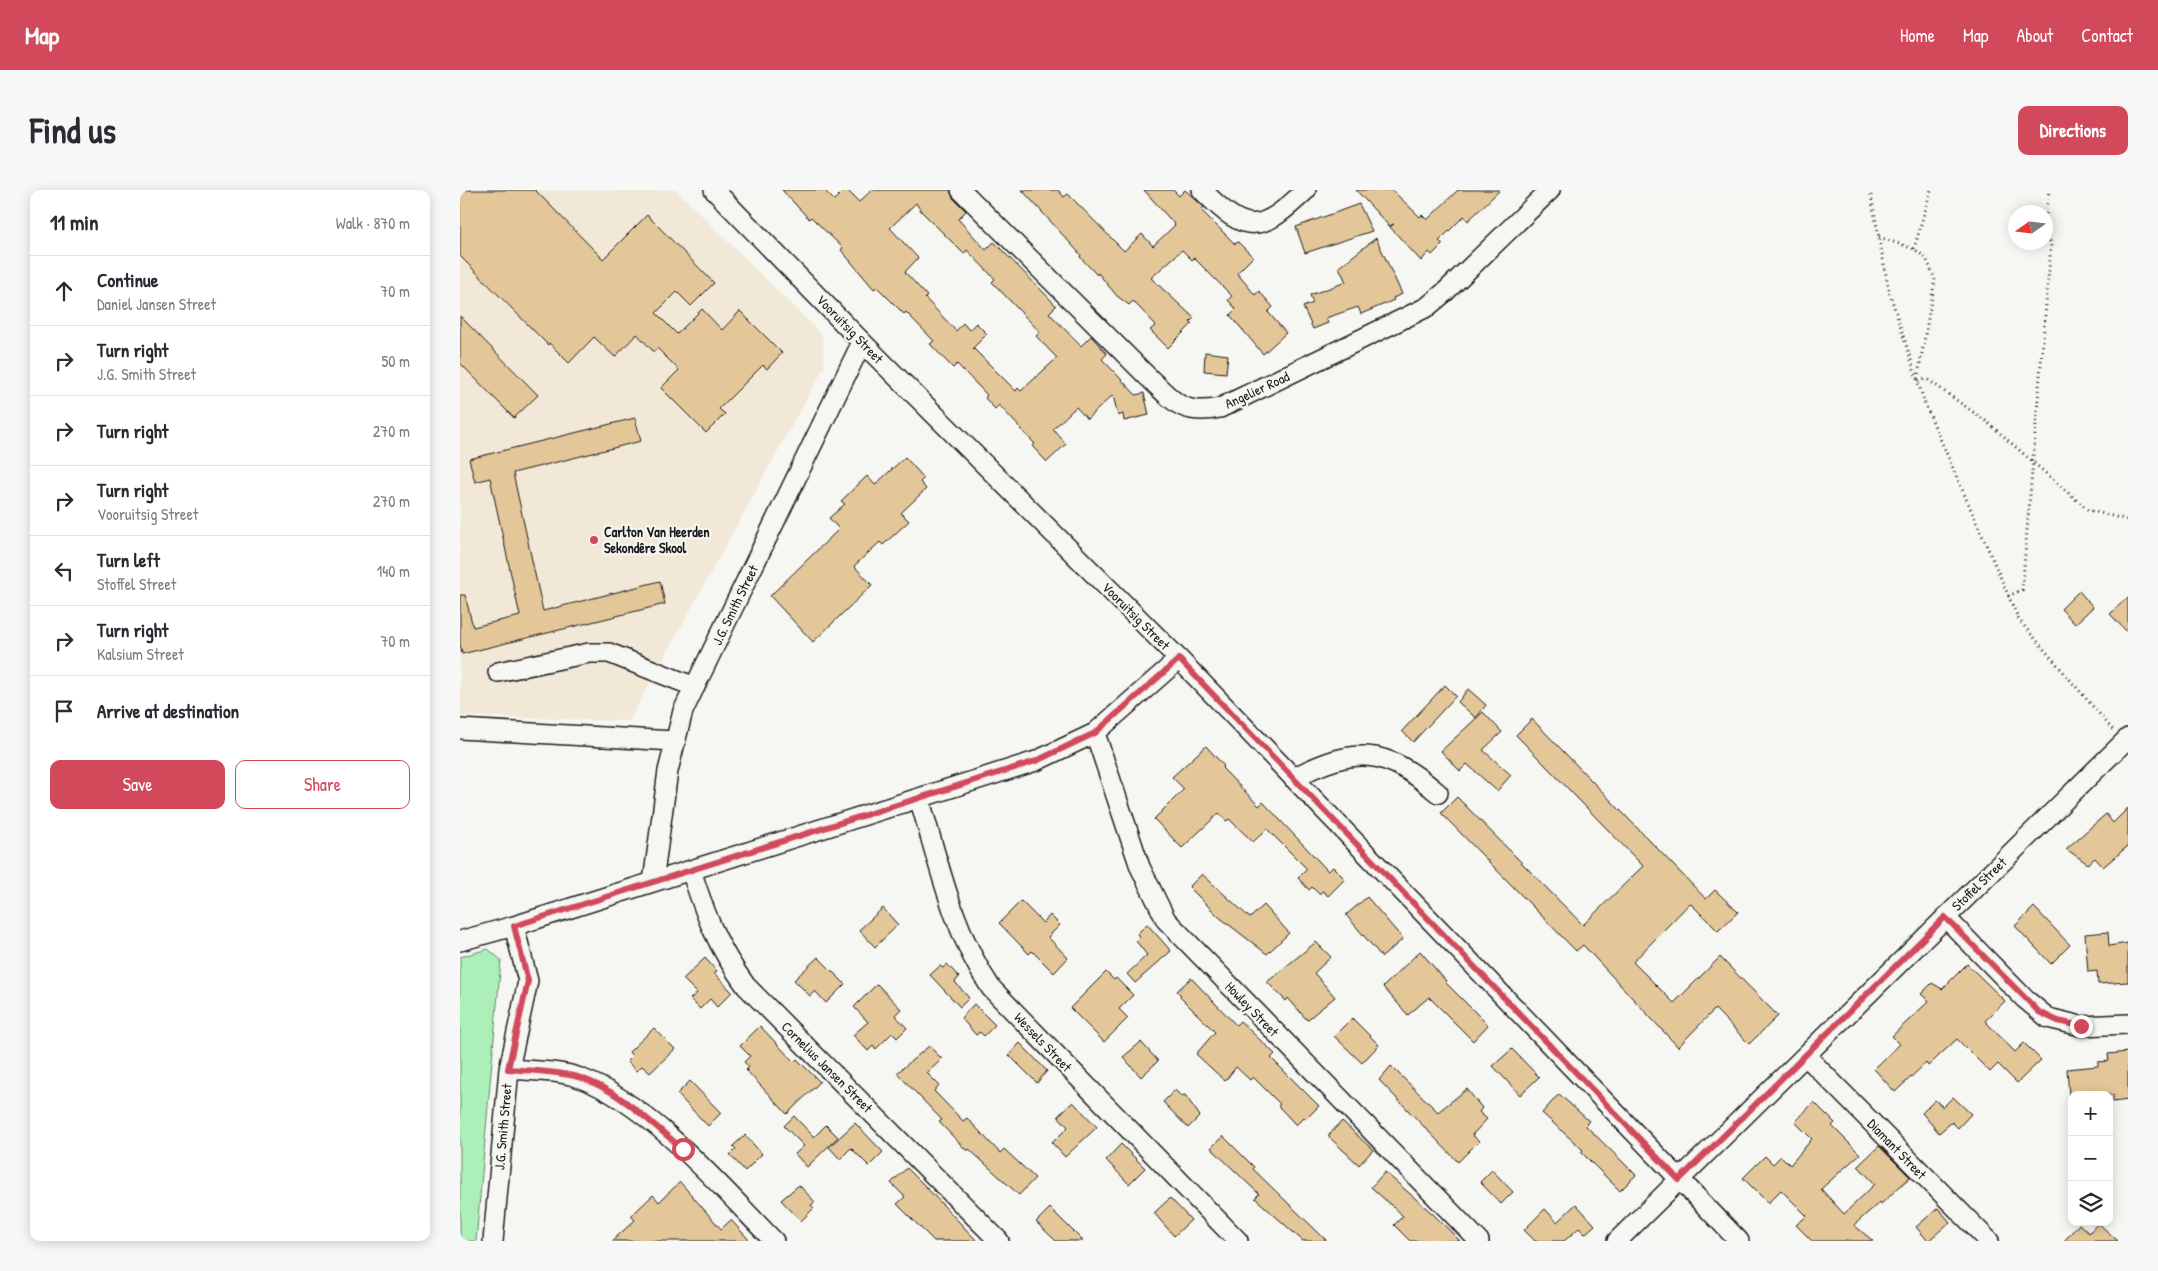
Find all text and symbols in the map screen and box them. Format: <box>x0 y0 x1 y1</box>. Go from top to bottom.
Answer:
text: Map <box>25 19 59 51</box>
text: Home <box>1900 23 1935 48</box>
text: Map <box>1963 23 1988 48</box>
text: About <box>2016 23 2053 48</box>
text: Contact <box>2081 23 2133 48</box>
button: Directions <box>2018 106 2128 155</box>
text: Find us <box>30 107 116 154</box>
north arrow <box>2008 205 2053 250</box>
text: 11 min <box>50 208 99 237</box>
text: Walk · 870 m <box>336 212 410 234</box>
text: Continue <box>97 267 158 293</box>
icon: ahead <box>50 277 78 305</box>
text: 70 m <box>380 280 410 302</box>
street label: Vooruitsig Street <box>812 290 888 368</box>
text: Daniel Jansen Street <box>97 293 216 315</box>
text: Turn right <box>97 337 168 363</box>
icon: right <box>50 347 78 375</box>
text: 50 m <box>382 350 410 372</box>
text: J.G. Smith Street <box>97 363 196 385</box>
street label: Angelier Road <box>1222 366 1293 414</box>
icon: right <box>50 417 78 445</box>
text: Turn right <box>97 418 168 444</box>
text: 270 m <box>373 420 410 442</box>
text: Turn right <box>97 477 168 503</box>
icon: right <box>50 487 78 515</box>
text: 270 m <box>373 490 410 512</box>
text: Vooruitsig Street <box>97 503 198 525</box>
place label: Carlton Van Heerden Sekondêre Skool <box>604 522 710 557</box>
marker: Carlton Van Heerden Sekondêre Skool <box>588 534 600 546</box>
text: Turn left <box>97 547 160 573</box>
icon: left <box>50 557 78 585</box>
text: 140 m <box>376 560 410 582</box>
street label: J.G. Smith Street <box>707 561 762 648</box>
text: Stoffel Street <box>97 573 176 595</box>
street label: Vooruitsig Street <box>1098 578 1175 655</box>
text: Turn right <box>97 617 168 643</box>
icon: right <box>50 627 78 655</box>
text: 70 m <box>380 630 410 652</box>
text: Kalsium Street <box>97 643 184 665</box>
icon: arrive <box>50 697 78 725</box>
text: Arrive at destination <box>97 698 239 724</box>
button: Save <box>50 760 225 809</box>
button: Share <box>235 760 410 809</box>
street label: Stoffel Street <box>1947 853 2010 915</box>
street label: Howley Street <box>1221 977 1284 1041</box>
street label: Wessels Street <box>1010 1008 1077 1076</box>
route end <box>2070 1015 2093 1038</box>
street label: Cornelius Jansen Street <box>778 1017 877 1117</box>
street label: J.G. Smith Street <box>489 1083 516 1171</box>
map controls <box>2068 1091 2113 1226</box>
button: + <box>2068 1091 2113 1136</box>
street label: Diamant Street <box>1864 1114 1931 1183</box>
button: − <box>2068 1136 2113 1181</box>
route start <box>672 1138 695 1161</box>
button: layers <box>2068 1181 2113 1226</box>

